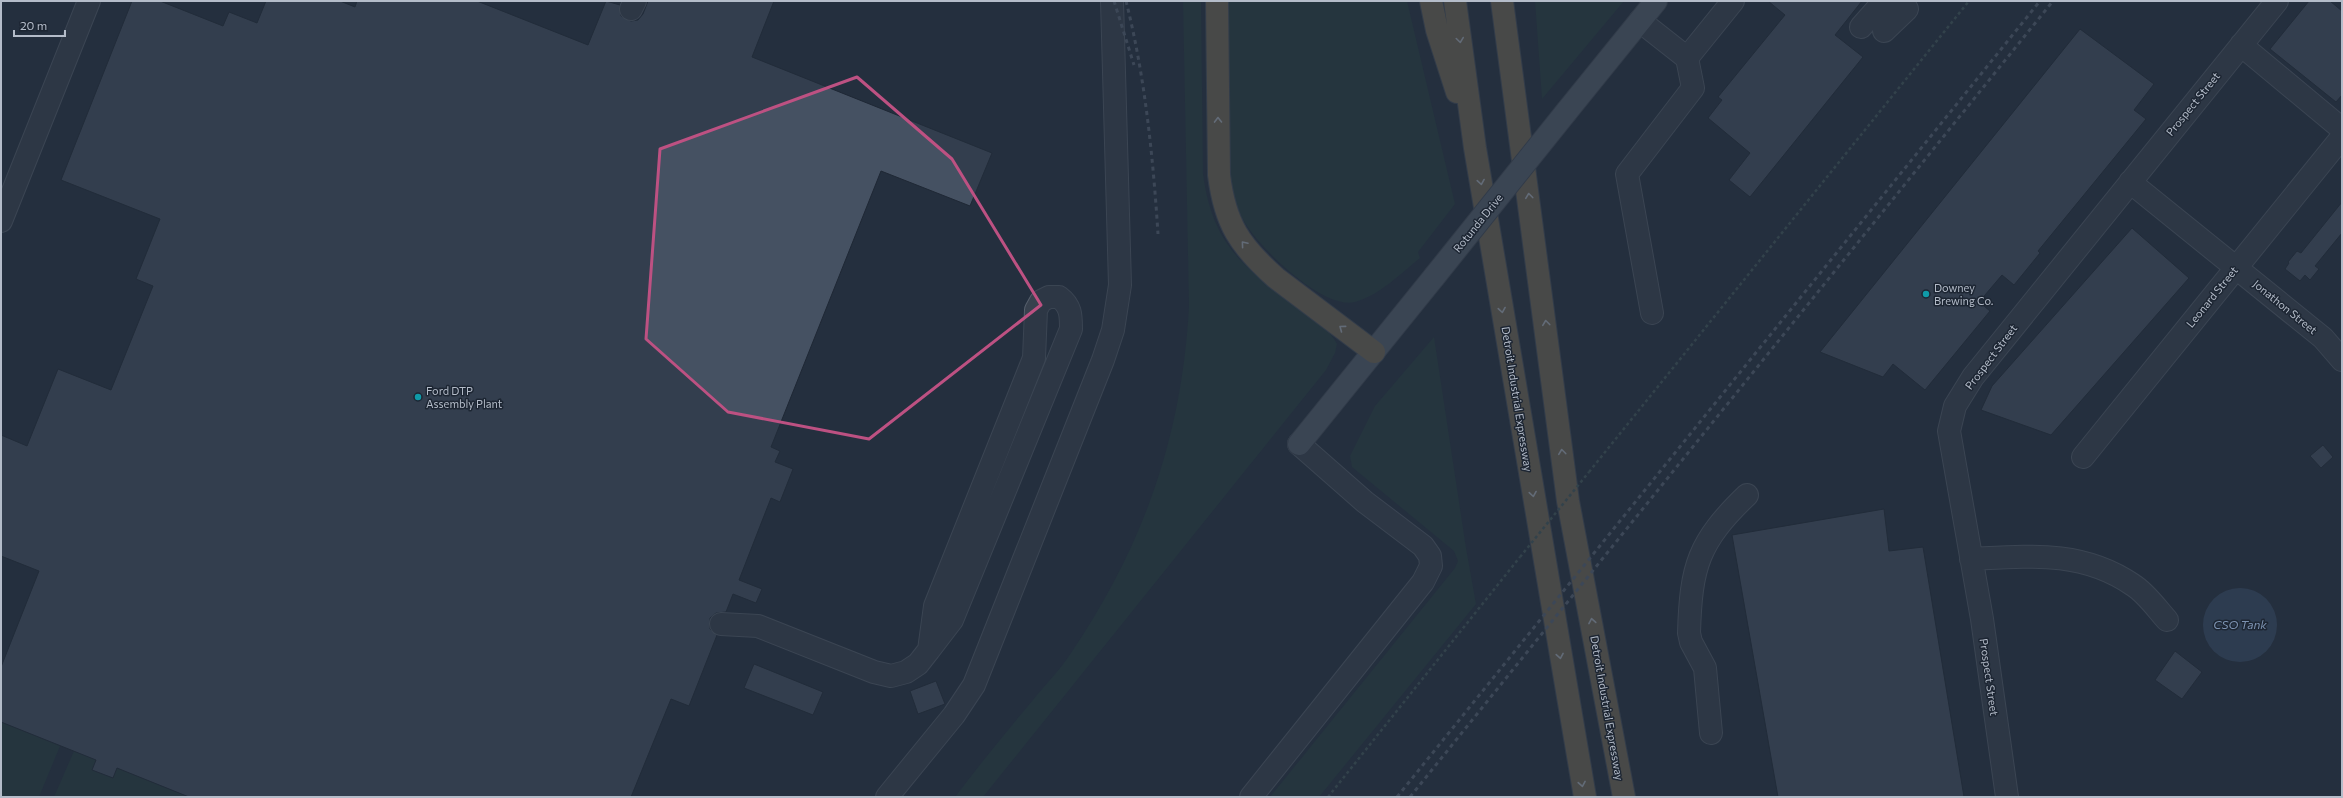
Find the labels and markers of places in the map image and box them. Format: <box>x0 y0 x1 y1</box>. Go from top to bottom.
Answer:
place label: Downey Brewing Co. <box>1934 281 1994 307</box>
marker: Downey Brewing Co. <box>1921 289 1931 299</box>
place label: Ford DTP Assembly Plant <box>426 384 503 410</box>
marker: Ford DTP Assembly Plant <box>413 392 423 402</box>

